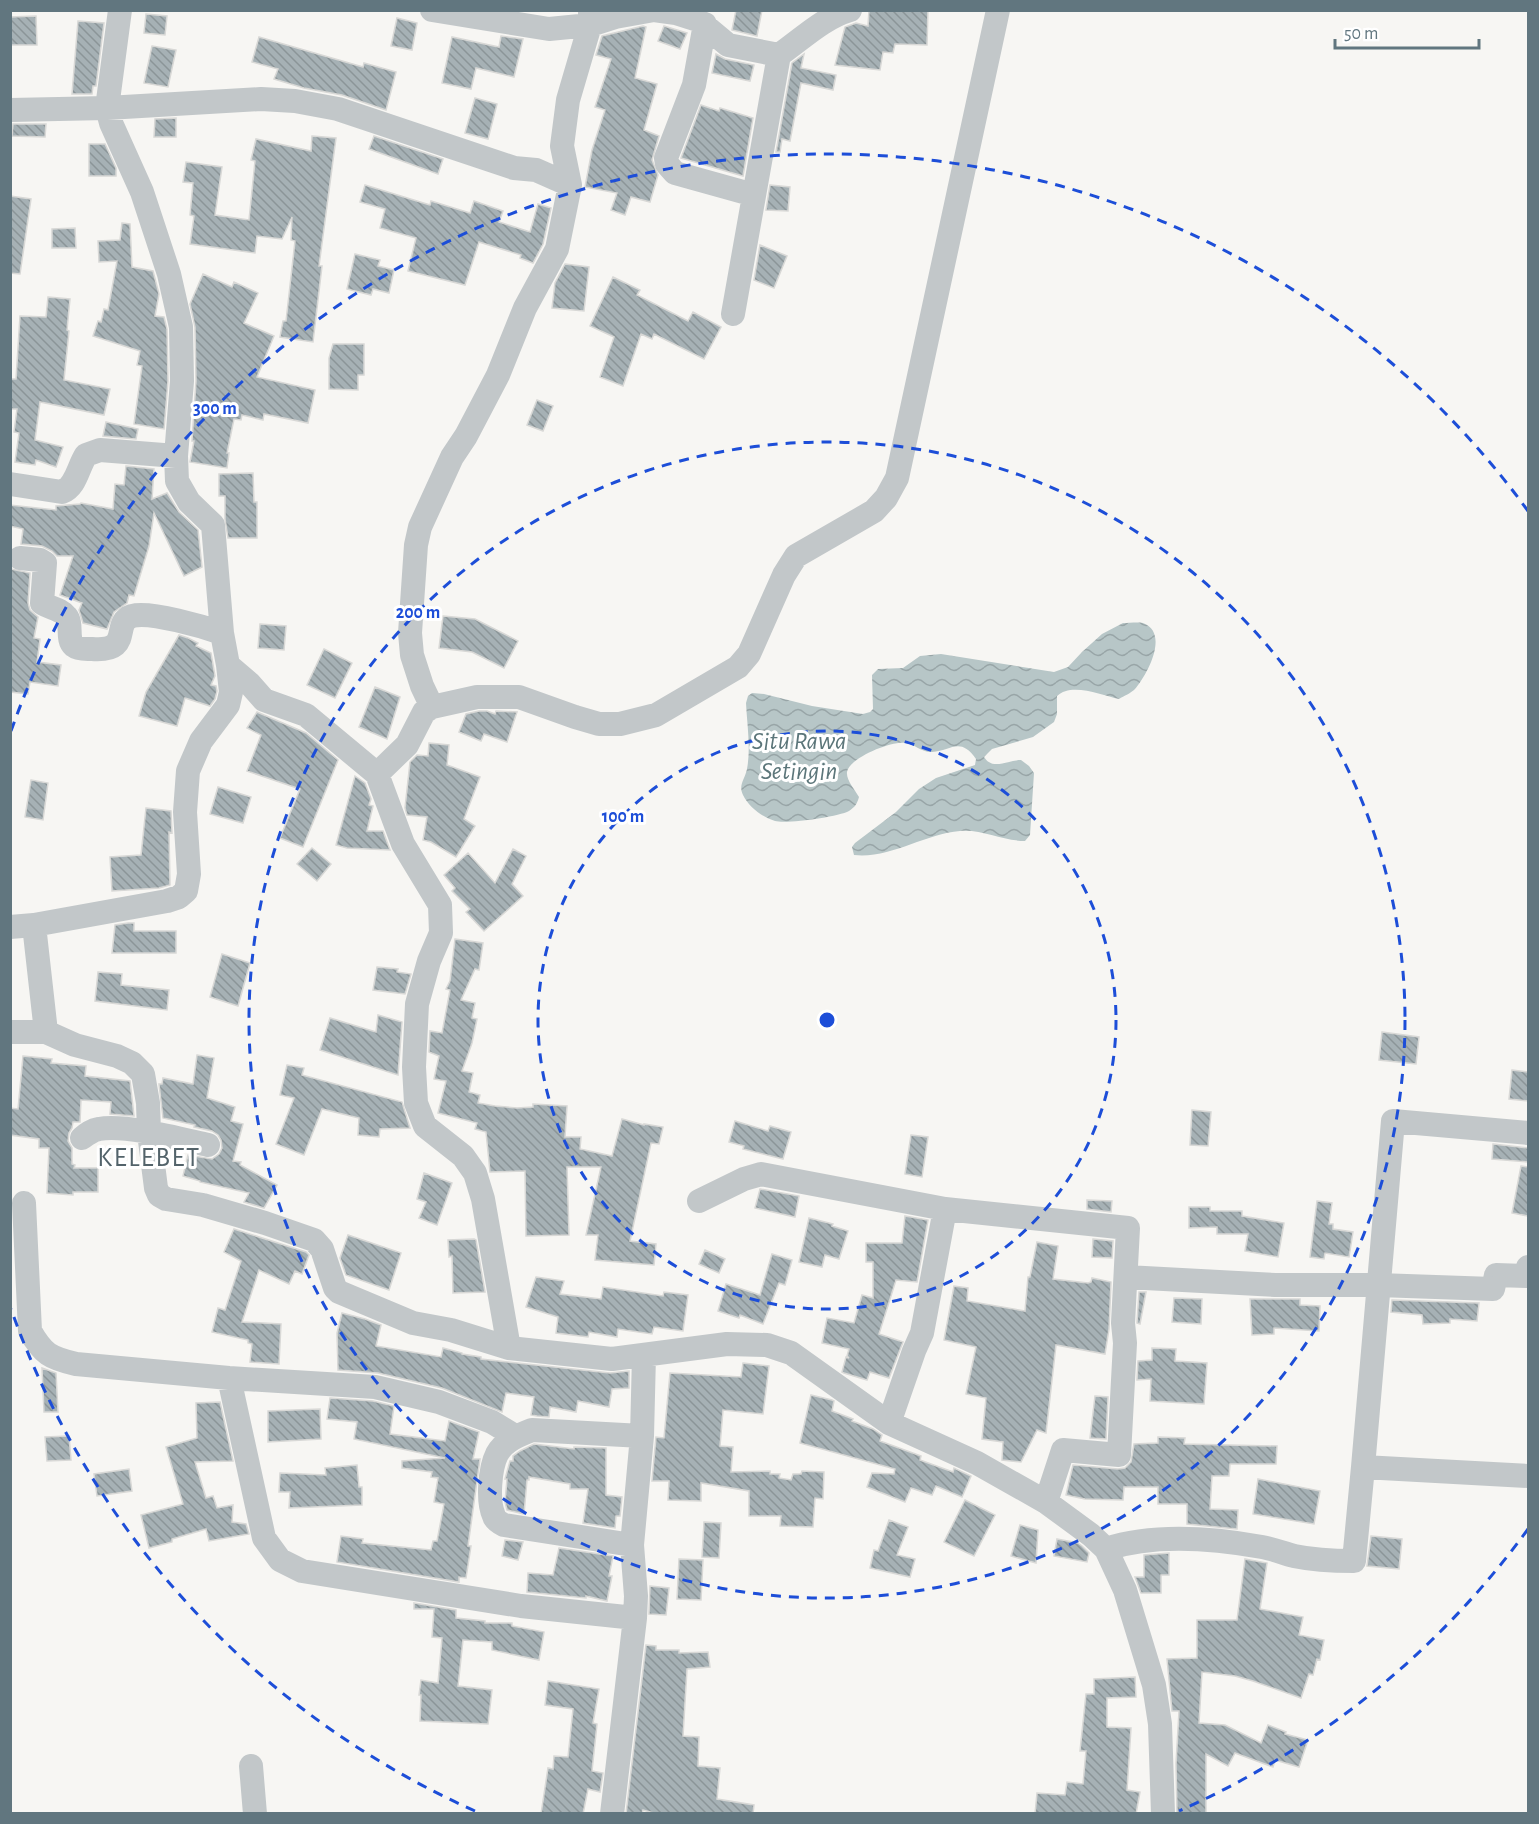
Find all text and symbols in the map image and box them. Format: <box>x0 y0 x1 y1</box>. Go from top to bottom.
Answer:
scale bar <box>1335 12 1479 50</box>
text: 50 m <box>1344 25 1378 43</box>
text: 300 m <box>193 400 237 418</box>
text: 200 m <box>396 604 440 622</box>
water label: Situ Rawa Setingin <box>752 728 846 784</box>
text: 100 m <box>602 808 644 826</box>
centre of rings <box>817 1010 837 1030</box>
district label: KELEBET <box>97 1144 201 1171</box>

